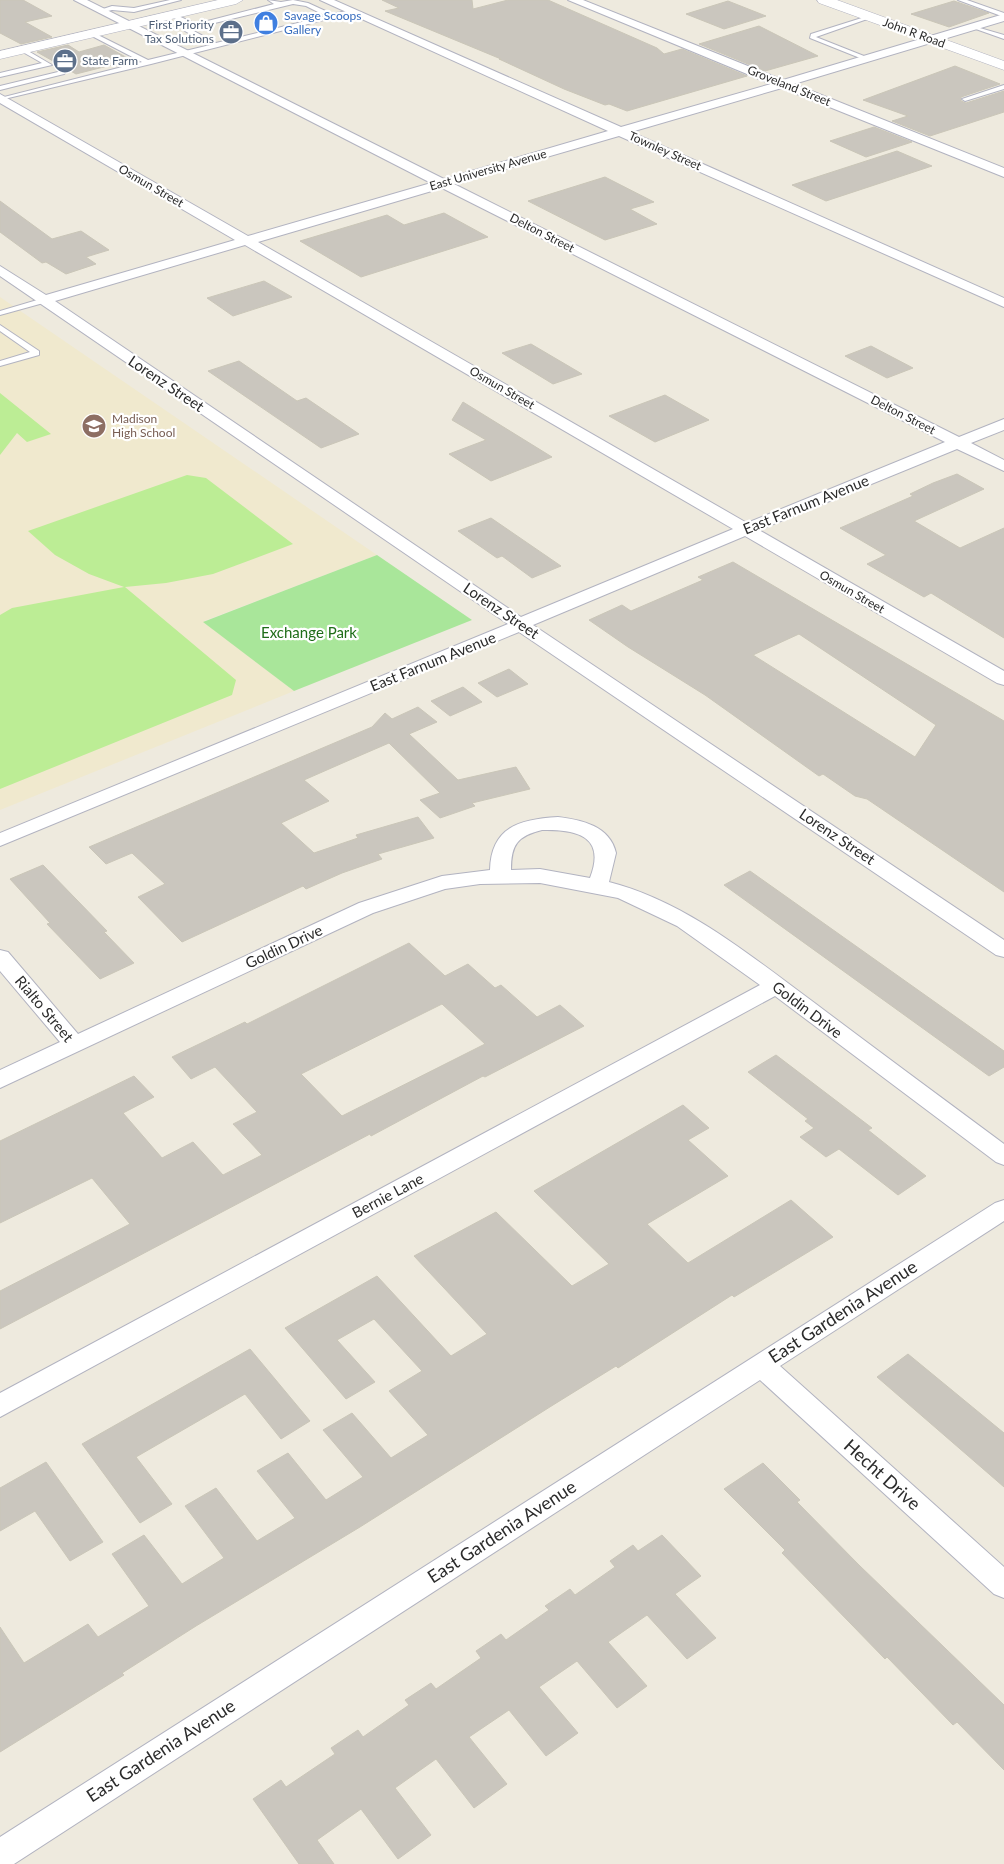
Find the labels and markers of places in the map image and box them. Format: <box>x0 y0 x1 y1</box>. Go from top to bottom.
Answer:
place label: Savage Scoops Gallery <box>284 8 361 37</box>
shop icon: Savage Scoops Gallery <box>253 10 279 36</box>
place label: First Priority Tax Solutions <box>144 17 215 46</box>
office icon: First Priority Tax Solutions <box>218 19 244 45</box>
office icon: State Farm <box>52 48 78 74</box>
place label: State Farm <box>82 53 138 68</box>
place label: Madison High School <box>112 411 175 440</box>
school or university icon: Madison High School <box>81 413 107 439</box>

